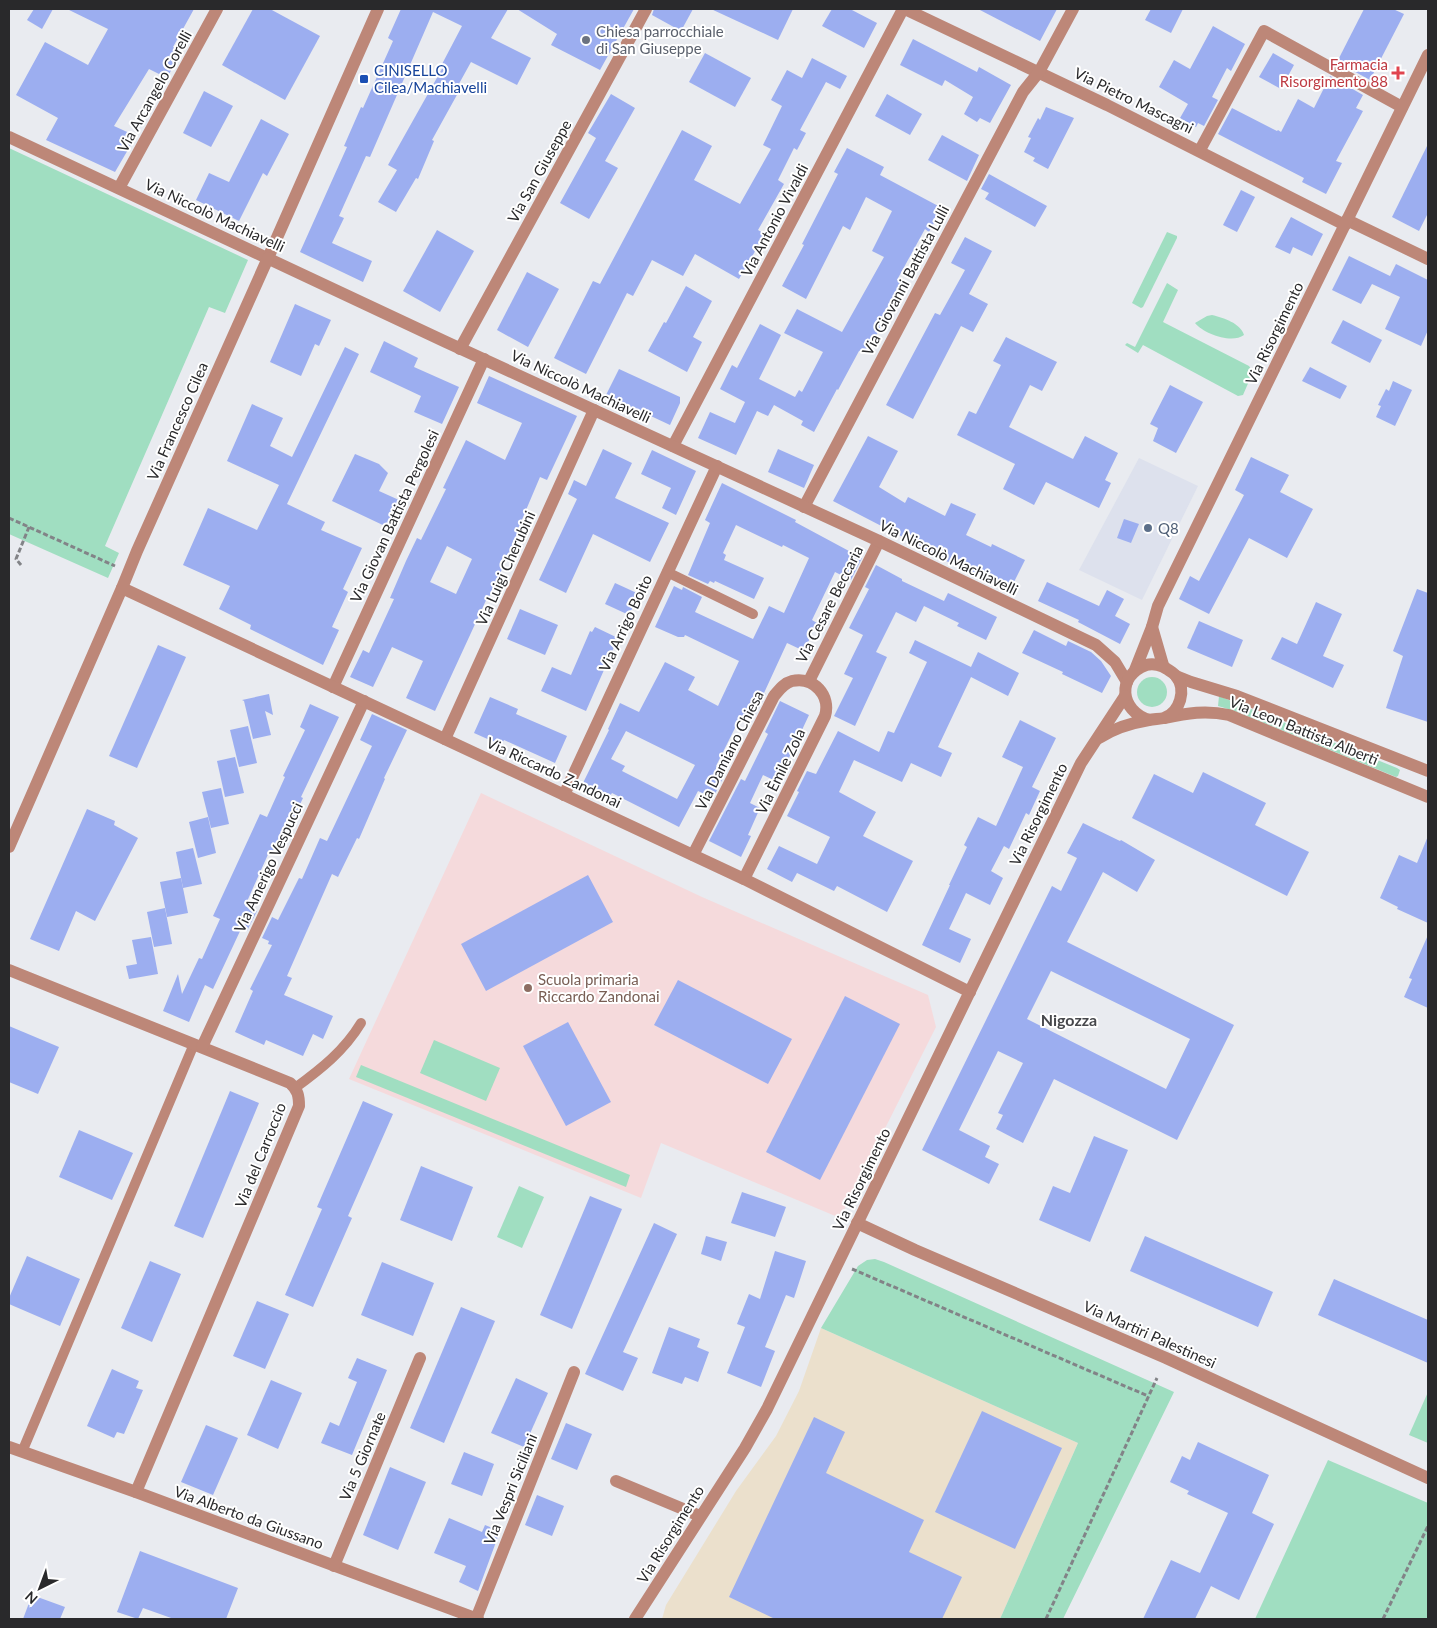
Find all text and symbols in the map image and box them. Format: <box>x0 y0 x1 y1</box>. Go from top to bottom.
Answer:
place label: Chiesa parrocchiale di San Giuseppe <box>596 22 724 57</box>
street label: Via Arcangelo Corelli <box>113 27 195 155</box>
marker: Chiesa parrocchiale di San Giuseppe <box>580 34 592 46</box>
place label: Farmacia Risorgimento 88 <box>1280 55 1388 90</box>
place label: CINISELLO Cilea/Machiavelli <box>374 61 487 96</box>
street label: Via Pietro Mascagni <box>1071 63 1197 137</box>
marker: Farmacia Risorgimento 88 <box>1392 67 1404 79</box>
marker: CINISELLO Cilea/Machiavelli <box>358 73 370 85</box>
street label: Via San Giuseppe <box>503 116 575 226</box>
street label: Via Antonio Vivaldi <box>737 161 811 279</box>
street label: Via Niccolò Machiavelli <box>142 175 288 255</box>
street label: Via Giovanni Battista Lulli <box>858 202 952 358</box>
street label: Via Risorgimento <box>1241 279 1307 387</box>
street label: Via Niccolò Machiavelli <box>508 346 654 426</box>
street label: Via Francesco Cilea <box>143 359 211 483</box>
street label: Via Giovan Battista Pergolesi <box>346 427 442 605</box>
street label: Via Luigi Cherubini <box>472 508 538 628</box>
street label: Via Niccolò Machiavelli <box>877 516 1021 598</box>
place label: Q8 <box>1158 519 1179 537</box>
marker: Q8 <box>1142 522 1154 534</box>
street label: Via Cesare Beccaria <box>792 542 866 666</box>
street label: Via Arrigo Boito <box>595 572 655 674</box>
street label: Via Damiano Chiesa <box>691 687 767 813</box>
street label: Via Leon Battista Alberti <box>1227 692 1381 768</box>
street label: Via Èmile Zola <box>752 725 808 817</box>
street label: Via Riccardo Zandonai <box>484 733 624 811</box>
street label: Via Risorgimento <box>1005 760 1071 868</box>
street label: Via Amerigo Vespucci <box>230 799 306 935</box>
place label: Scuola primaria Riccardo Zandonai <box>538 970 660 1005</box>
marker: Scuola primaria Riccardo Zandonai <box>522 982 534 994</box>
district label: Nigozza <box>1041 1010 1097 1029</box>
street label: Via del Carroccio <box>231 1100 289 1210</box>
street label: Via Risorgimento <box>828 1125 894 1233</box>
street label: Via Martiri Palestinesi <box>1081 1297 1219 1371</box>
street label: Via 5 Giornate <box>335 1409 389 1503</box>
street label: Via Vespri Siciliani <box>480 1431 540 1547</box>
street label: Via Alberto da Giussano <box>172 1482 326 1552</box>
street label: Via Risorgimento <box>633 1482 707 1586</box>
north arrow <box>15 1563 65 1613</box>
text: N <box>21 1588 41 1608</box>

